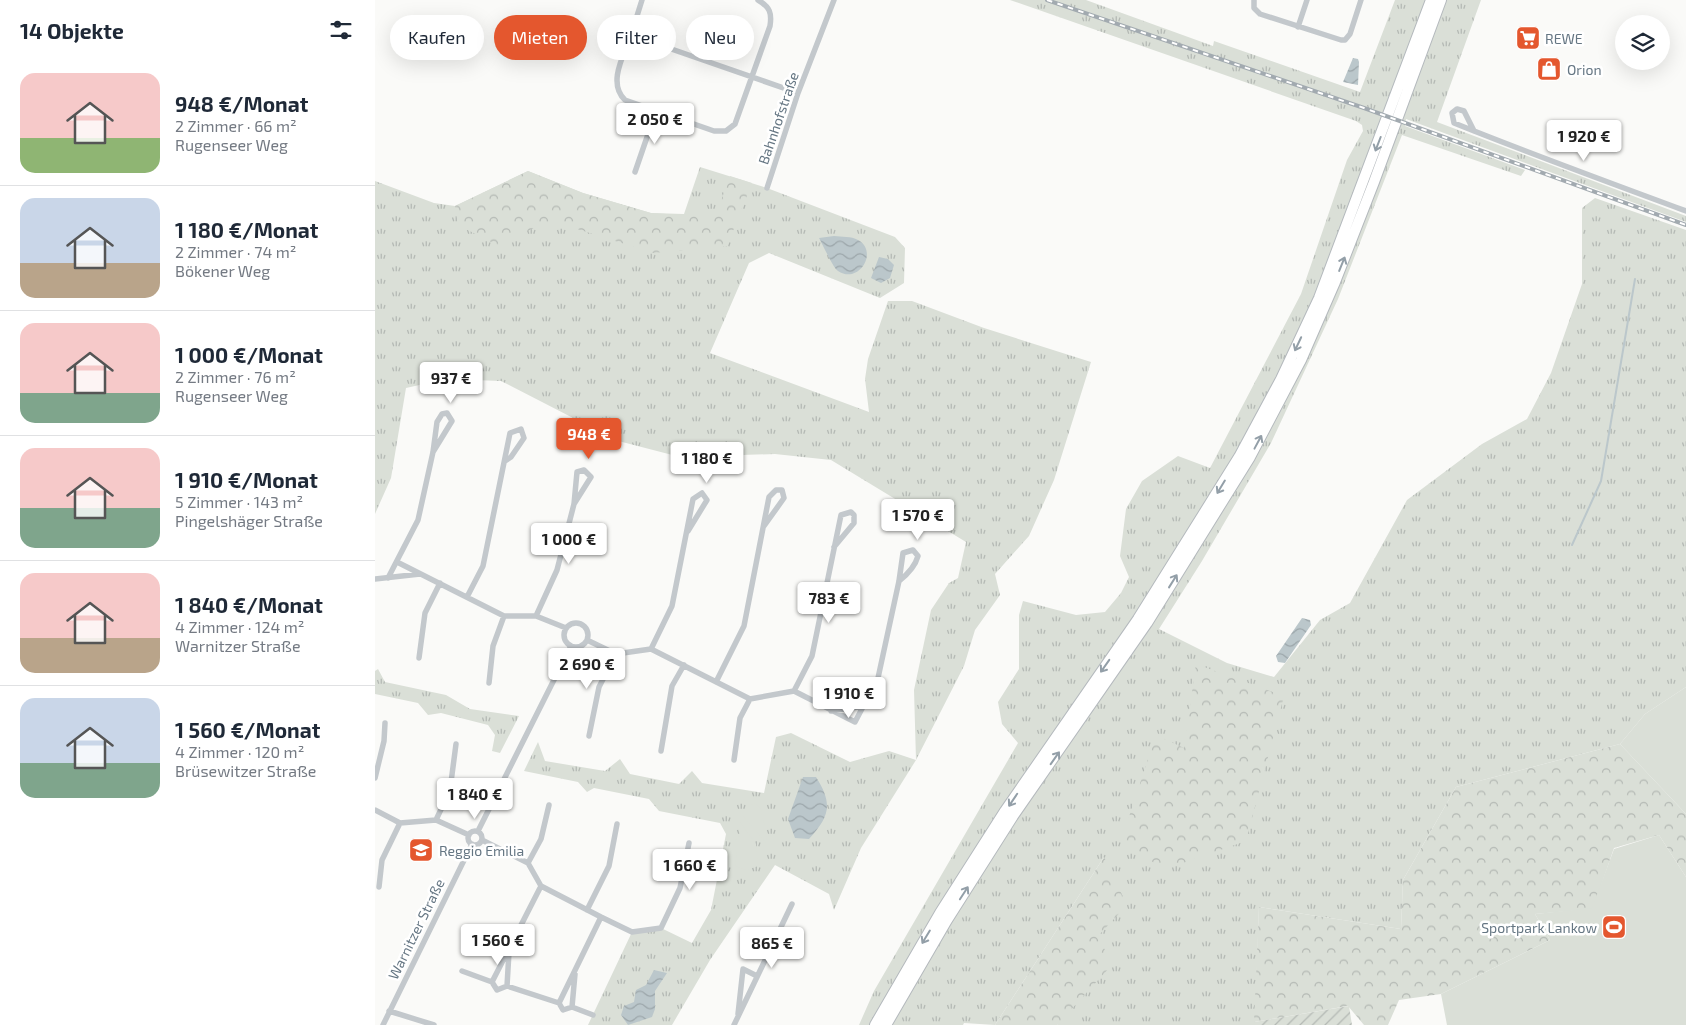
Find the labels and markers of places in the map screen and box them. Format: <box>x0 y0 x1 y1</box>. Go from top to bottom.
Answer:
supermarket icon: REWE <box>1515 25 1541 51</box>
place label: REWE <box>1545 30 1583 47</box>
shop icon: Orion <box>1536 56 1562 82</box>
place label: Orion <box>1567 61 1602 78</box>
pin: 2 050 € <box>609 102 701 145</box>
pin: 1 920 € <box>1538 120 1630 162</box>
pin: 937 € <box>416 362 486 404</box>
pin: 948 € <box>554 418 624 460</box>
pin: 1 180 € <box>661 442 753 484</box>
pin: 1 570 € <box>872 498 964 541</box>
pin: 1 000 € <box>523 522 615 565</box>
pin: 783 € <box>794 582 864 624</box>
pin: 2 690 € <box>541 648 633 690</box>
pin: 1 910 € <box>803 676 895 719</box>
pin: 1 840 € <box>429 778 521 820</box>
school or university icon: Reggio Emilia <box>408 837 434 863</box>
place label: Reggio Emilia <box>439 842 524 859</box>
pin: 1 660 € <box>644 848 736 891</box>
sports icon: Sportpark Lankow <box>1601 914 1627 940</box>
place label: Sportpark Lankow <box>1481 919 1597 936</box>
pin: 1 560 € <box>452 924 544 966</box>
pin: 865 € <box>737 926 807 969</box>

